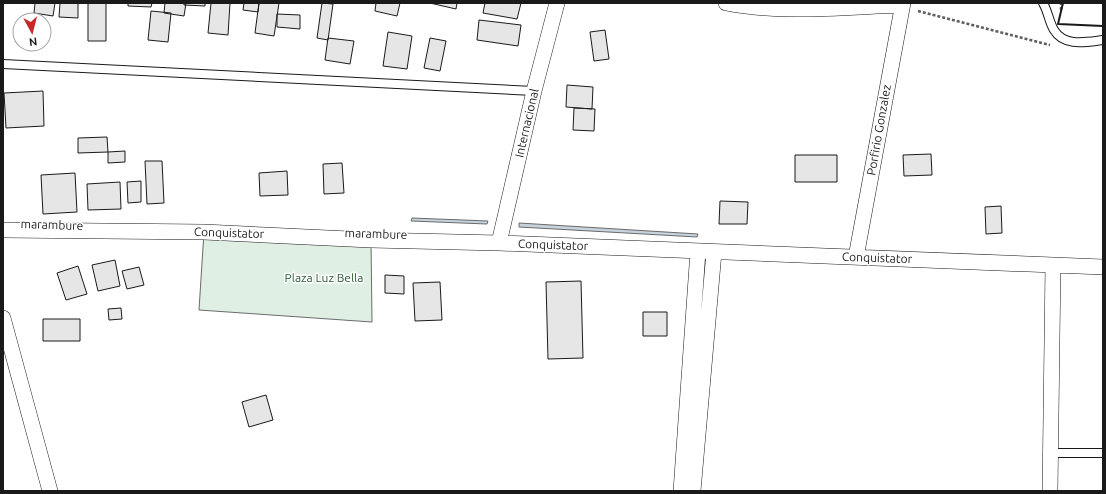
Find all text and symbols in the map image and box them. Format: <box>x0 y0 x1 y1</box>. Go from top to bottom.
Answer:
north arrow <box>12 12 52 52</box>
text: N <box>28 35 38 48</box>
street label: Porfirio Gonzalez <box>864 83 893 176</box>
street label: Internacional <box>512 87 541 159</box>
street label: marambure <box>20 217 84 232</box>
street label: Conquistator <box>194 225 265 240</box>
street label: marambure <box>344 226 408 241</box>
street label: Conquistator <box>518 237 589 252</box>
street label: Conquistator <box>842 250 913 265</box>
park label: Plaza Luz Bella <box>285 271 363 284</box>

